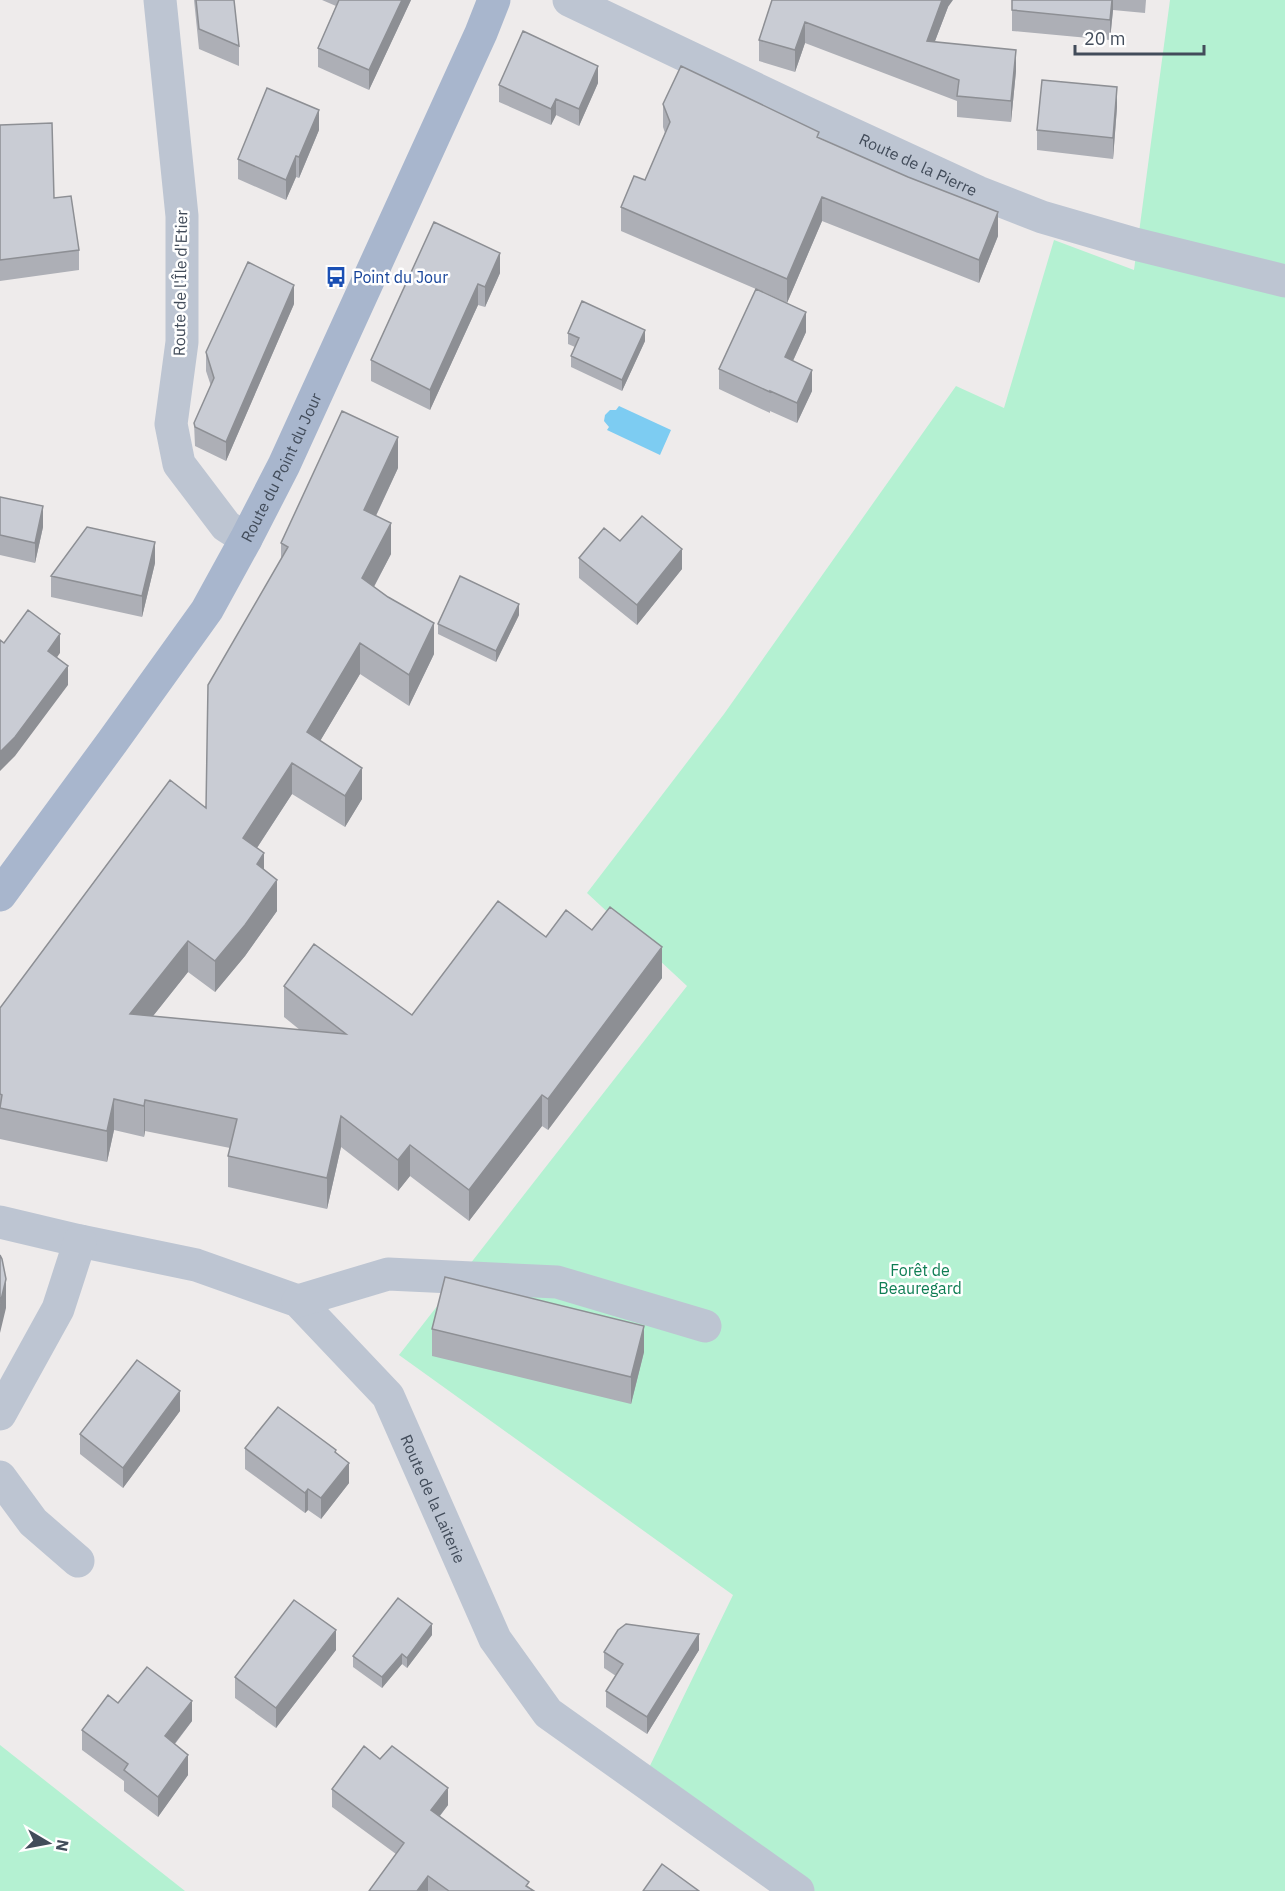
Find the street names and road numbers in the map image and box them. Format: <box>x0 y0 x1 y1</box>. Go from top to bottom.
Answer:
street label: Route de la Pierre <box>856 129 981 200</box>
street label: Route de l'Île d'Etier <box>169 210 191 356</box>
street label: Route du Point du Jour <box>236 389 326 545</box>
street label: Route de la Laiterie <box>396 1431 470 1566</box>

